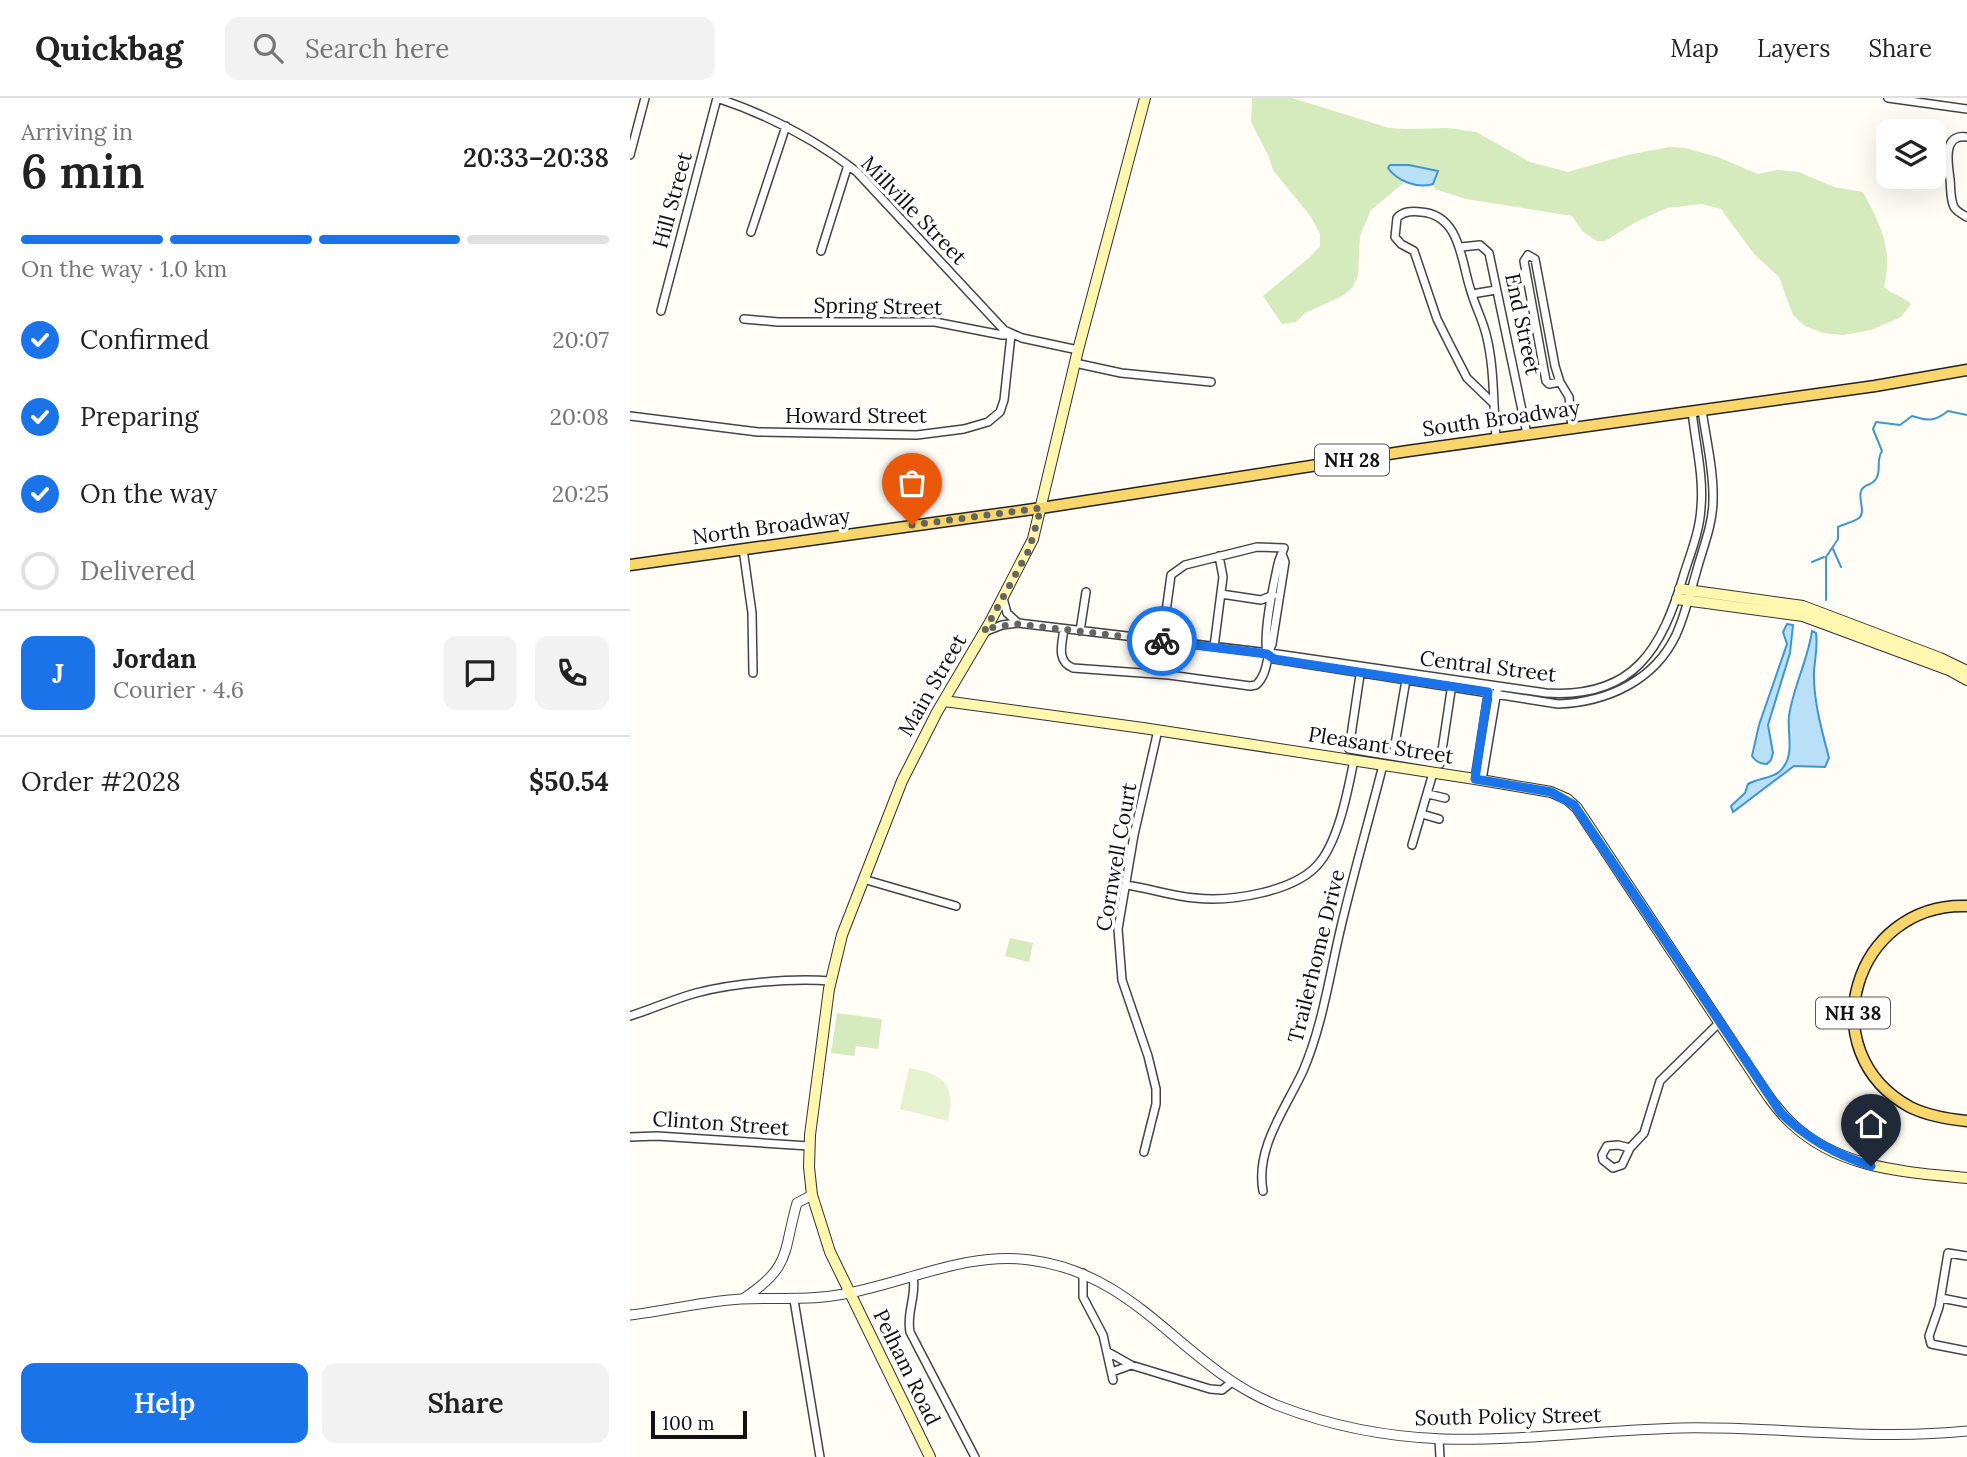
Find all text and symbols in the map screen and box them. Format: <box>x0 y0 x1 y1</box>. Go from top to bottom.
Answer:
search box <box>225 17 715 80</box>
text: Quickbag <box>35 27 183 69</box>
icon: search <box>249 29 287 67</box>
text: Search here <box>305 32 449 65</box>
text: Map <box>1670 33 1719 64</box>
text: Layers <box>1757 33 1830 64</box>
text: Share <box>1868 33 1932 64</box>
text: Arriving in <box>21 117 133 146</box>
map controls <box>1876 119 1946 189</box>
button: layers <box>1876 119 1946 189</box>
text: 20:33–20:38 <box>463 141 609 174</box>
text: 6 min <box>21 142 145 201</box>
street label: Hill Street <box>646 148 698 251</box>
street label: Millville Street <box>855 150 973 271</box>
text: On the way · 1.0 km <box>21 254 227 283</box>
street label: End Street <box>1499 271 1547 378</box>
street label: Spring Street <box>813 291 943 321</box>
icon: check <box>21 321 59 359</box>
text: Confirmed <box>80 323 209 356</box>
text: 20:07 <box>552 325 609 354</box>
street label: South Broadway <box>1421 394 1581 442</box>
icon: check <box>21 398 59 436</box>
text: Preparing <box>80 400 199 433</box>
text: 20:08 <box>549 402 609 431</box>
street label: Howard Street <box>785 402 928 429</box>
road number: NH 28 <box>1315 444 1389 476</box>
pin <box>882 453 942 525</box>
icon: bag <box>893 464 931 502</box>
icon: check <box>21 475 59 513</box>
text: On the way <box>80 477 217 510</box>
text: 20:25 <box>552 479 609 508</box>
street label: North Broadway <box>690 502 852 550</box>
text: Delivered <box>80 554 196 587</box>
courier <box>1127 606 1197 676</box>
icon: bike <box>1143 622 1181 660</box>
street label: Main Street <box>892 628 973 741</box>
button: chat <box>443 636 517 710</box>
button: phone <box>535 636 609 710</box>
text: Jordan <box>113 642 197 675</box>
street label: Central Street <box>1418 644 1559 688</box>
text: J <box>52 657 64 690</box>
text: Courier · 4.6 <box>113 675 244 704</box>
street label: Pleasant Street <box>1306 720 1456 770</box>
text: Order #2028 <box>21 765 181 798</box>
text: $50.54 <box>529 765 609 798</box>
street label: Cornwell Court <box>1090 780 1142 933</box>
street label: Trailerhome Drive <box>1281 866 1351 1046</box>
road number: NH 38 <box>1816 998 1890 1029</box>
pin <box>1841 1094 1901 1166</box>
street label: Clinton Street <box>652 1105 791 1141</box>
icon: home <box>1852 1105 1890 1143</box>
street label: Pelham Road <box>867 1304 947 1430</box>
button: Help <box>21 1363 308 1443</box>
button: Share <box>322 1363 609 1443</box>
street label: South Policy Street <box>1414 1401 1602 1431</box>
scale bar <box>651 1408 747 1440</box>
text: 100 m <box>662 1411 715 1435</box>

